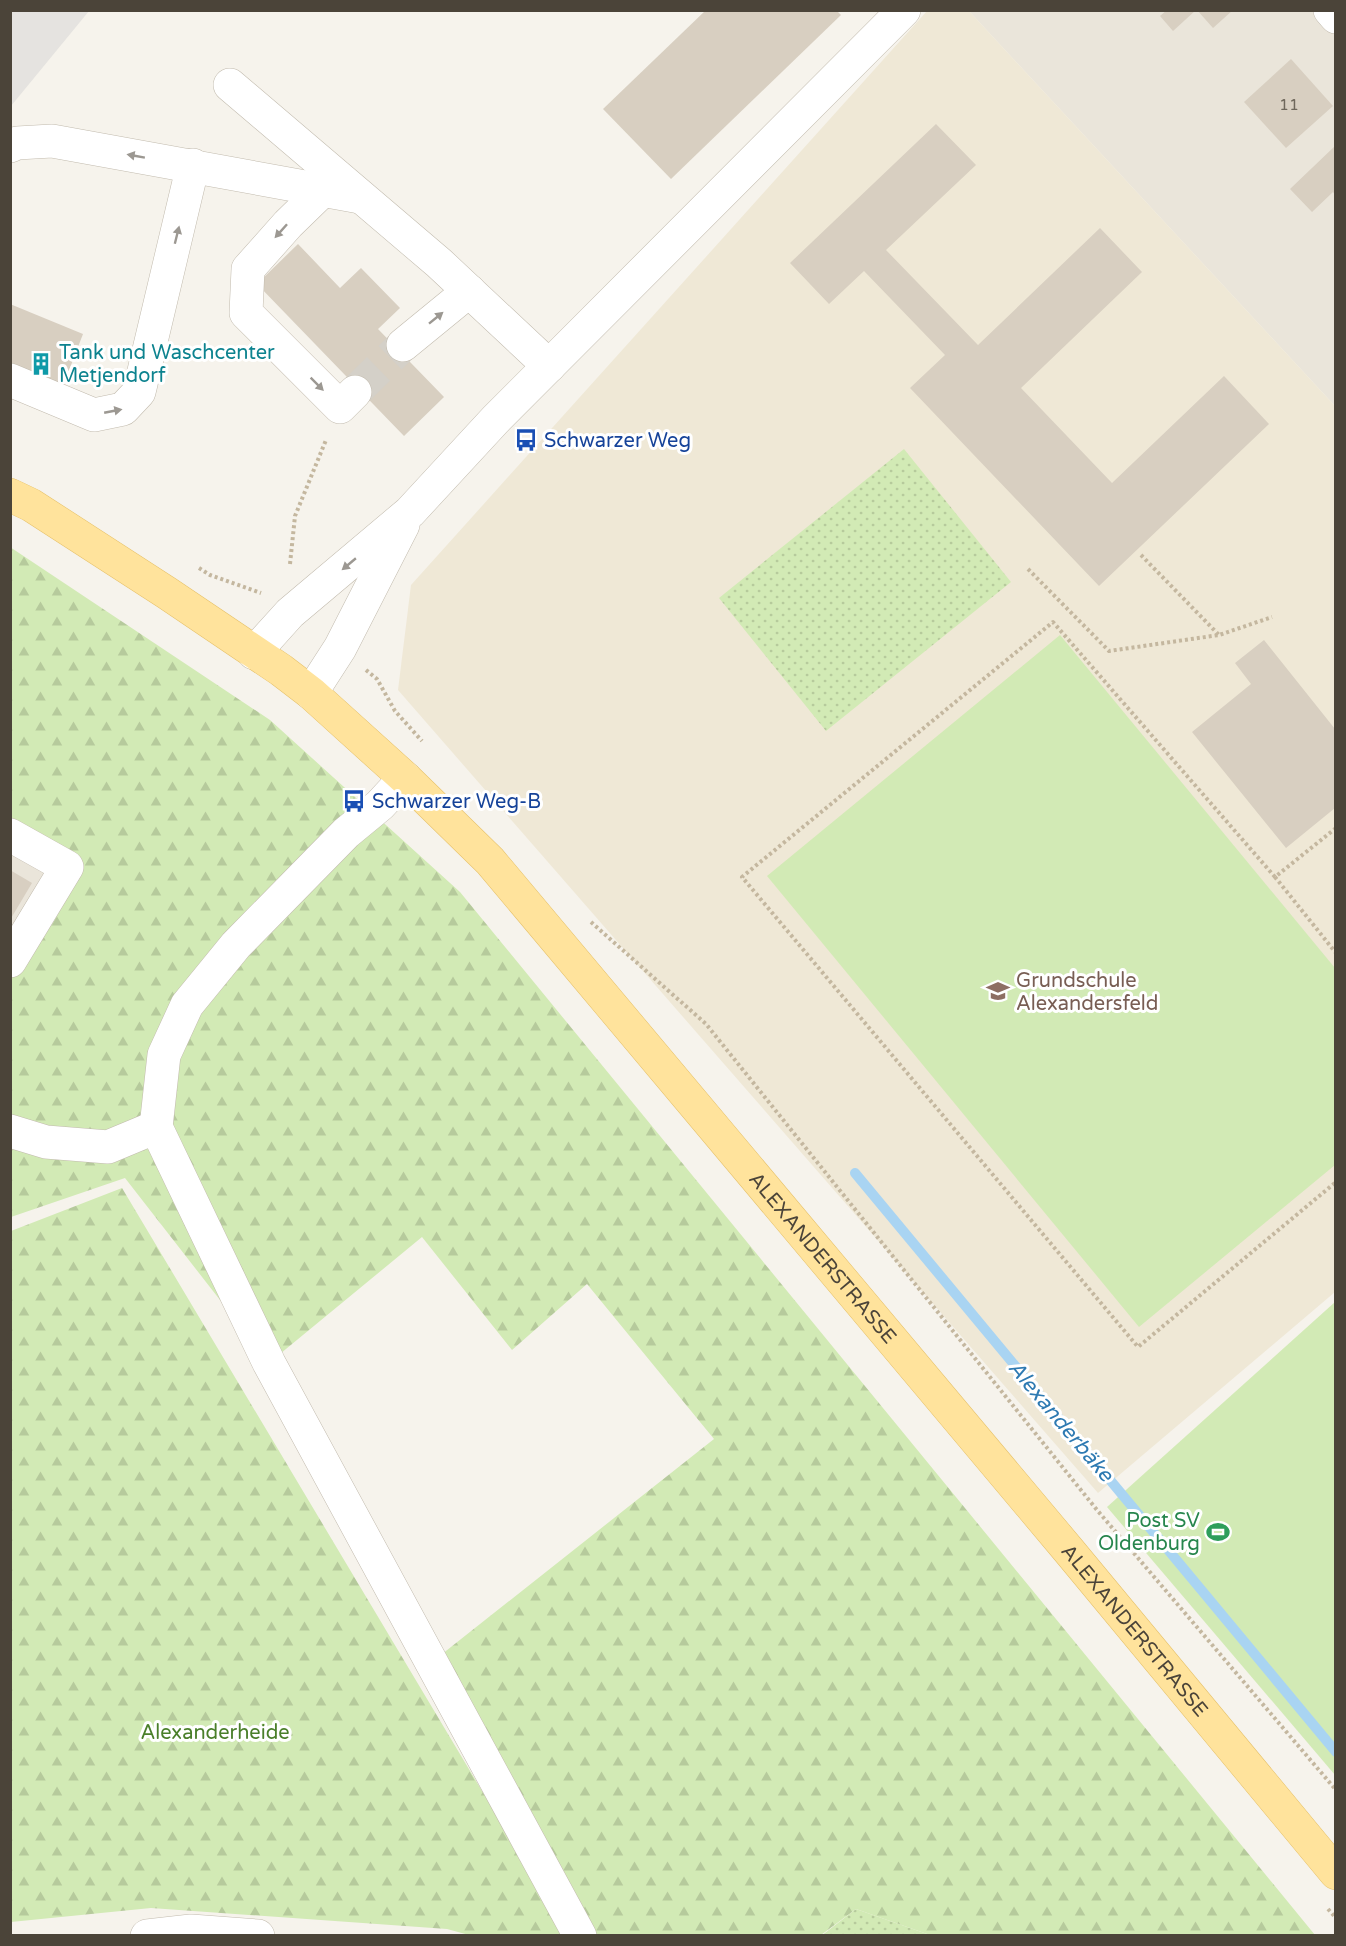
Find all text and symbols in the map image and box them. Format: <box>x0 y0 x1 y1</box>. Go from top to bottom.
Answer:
house number: 11 <box>1279 95 1299 115</box>
one-way arrow <box>126 151 145 160</box>
one-way arrow <box>274 224 288 239</box>
one-way arrow <box>172 226 182 244</box>
one-way arrow <box>428 311 444 324</box>
place label: Tank und Waschcenter Metjendorf <box>59 341 275 388</box>
building icon: Tank und Waschcenter Metjendorf <box>28 351 54 377</box>
one-way arrow <box>310 377 324 391</box>
one-way arrow <box>104 406 123 415</box>
bus stop icon: Schwarzer Weg <box>513 427 539 453</box>
place label: Schwarzer Weg <box>544 429 691 453</box>
one-way arrow <box>341 557 357 570</box>
bus stop icon: Schwarzer Weg-B <box>341 788 367 814</box>
place label: Schwarzer Weg-B <box>372 790 541 814</box>
place label: Grundschule Alexandersfeld <box>1016 969 1158 1016</box>
school or university icon: Grundschule Alexandersfeld <box>985 978 1011 1004</box>
street label: ALEXANDERSTRASSE <box>743 1168 901 1349</box>
water label: Alexanderbäke <box>1003 1356 1119 1488</box>
place label: Post SV Oldenburg <box>1098 1509 1200 1556</box>
sports icon: Post SV Oldenburg <box>1205 1519 1231 1545</box>
street label: ALEXANDERSTRASSE <box>1056 1540 1212 1722</box>
park label: Alexanderheide <box>140 1721 290 1745</box>

